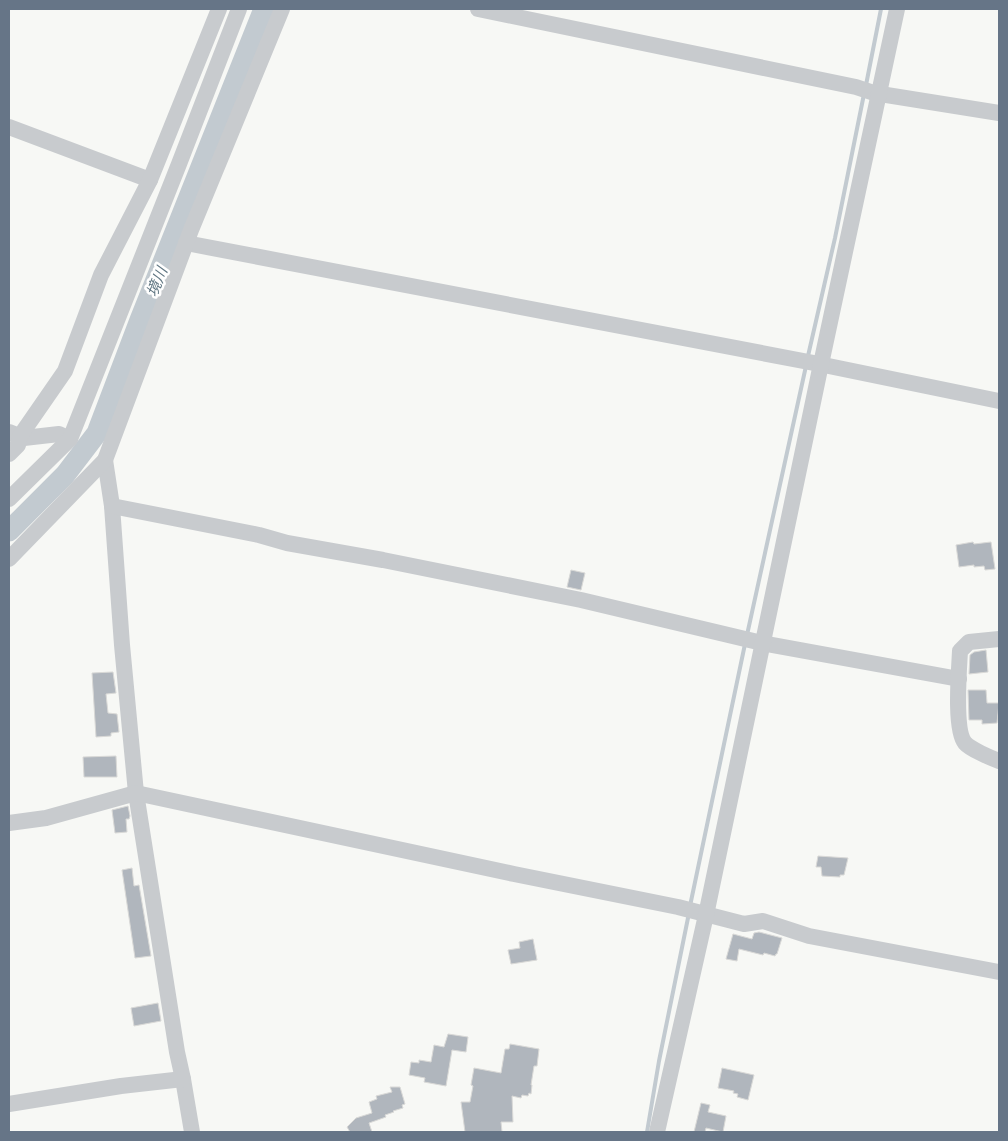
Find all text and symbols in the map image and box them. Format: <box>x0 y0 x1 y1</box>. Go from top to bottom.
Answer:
water label: 境川 <box>142 262 171 299</box>

